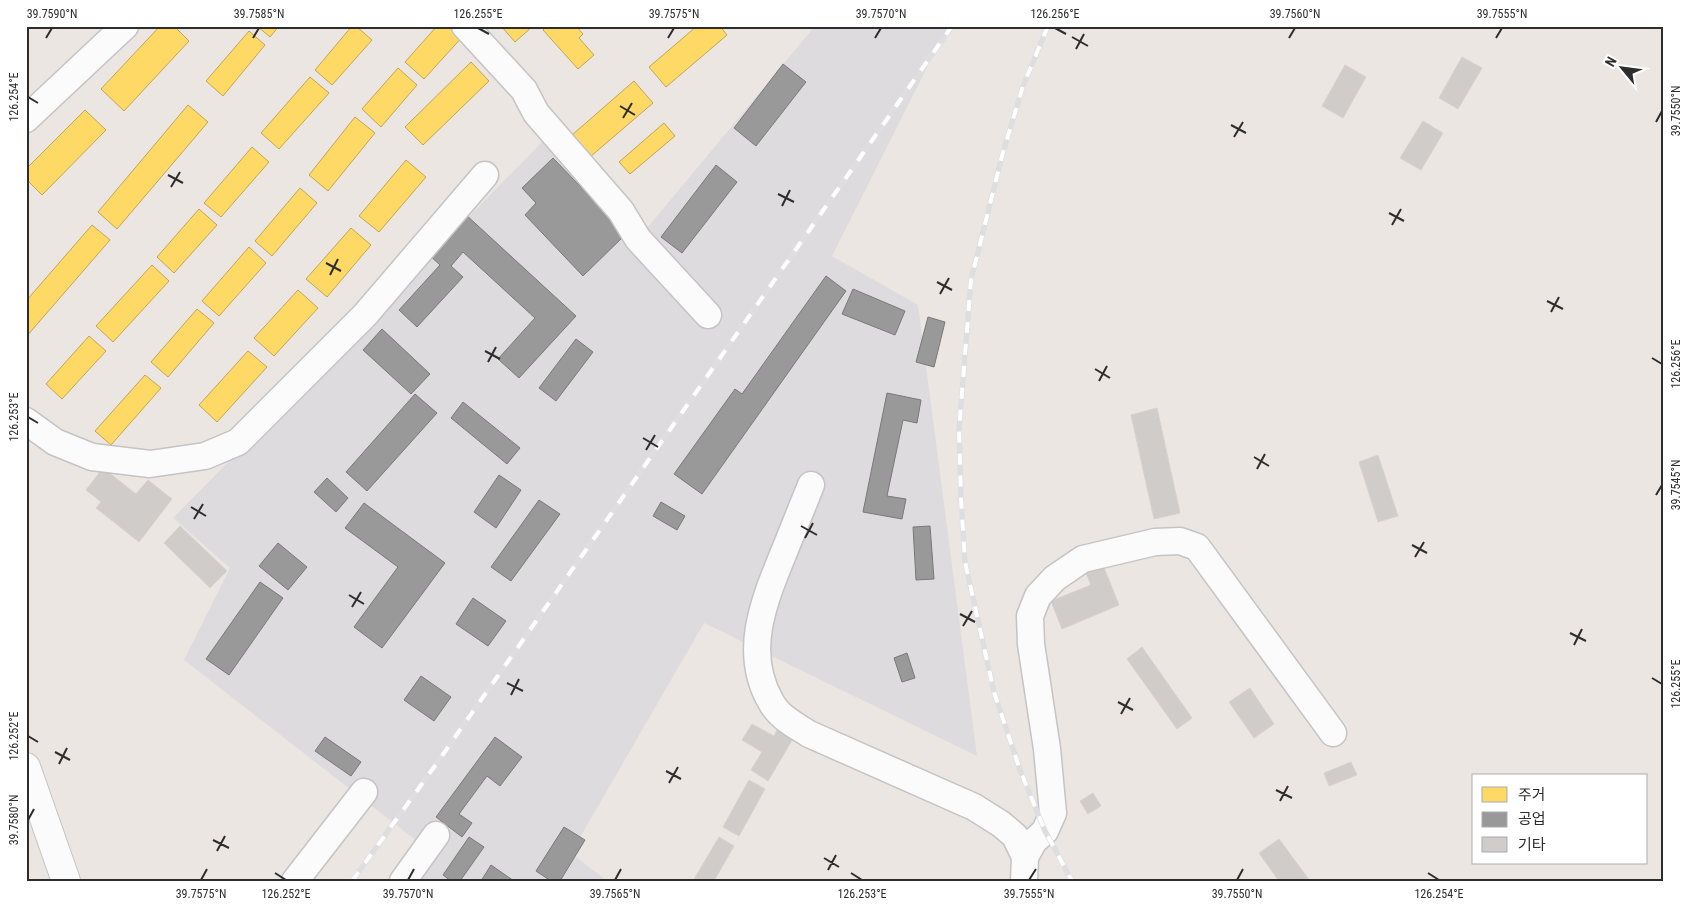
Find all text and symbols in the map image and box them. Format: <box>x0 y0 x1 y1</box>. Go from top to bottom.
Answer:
text: 39.7590°N <box>27 7 77 21</box>
text: 39.7585°N <box>234 7 284 21</box>
text: 126.255°E <box>453 7 503 21</box>
text: 39.7575°N <box>649 7 699 21</box>
text: 39.7570°N <box>856 7 906 21</box>
text: 126.256°E <box>1030 7 1080 21</box>
text: 39.7560°N <box>1270 7 1320 21</box>
text: 39.7555°N <box>1477 7 1527 21</box>
north arrow <box>1598 42 1648 92</box>
text: N <box>1602 54 1620 69</box>
text: 126.254°E <box>7 72 21 122</box>
text: 39.7550°N <box>1669 86 1683 136</box>
text: 126.256°E <box>1669 339 1683 389</box>
text: 126.253°E <box>7 392 21 442</box>
text: 39.7545°N <box>1669 460 1683 510</box>
text: 126.255°E <box>1669 659 1683 709</box>
text: 126.252°E <box>7 711 21 761</box>
legend <box>1472 774 1648 864</box>
text: 주거 <box>1518 786 1546 804</box>
text: 39.7580°N <box>7 795 21 845</box>
text: 공업 <box>1518 810 1546 828</box>
text: 기타 <box>1518 836 1546 854</box>
text: 39.7575°N <box>176 887 226 901</box>
text: 126.252°E <box>261 887 311 901</box>
text: 39.7570°N <box>383 887 433 901</box>
text: 39.7565°N <box>590 887 640 901</box>
text: 126.253°E <box>837 887 887 901</box>
text: 39.7555°N <box>1004 887 1054 901</box>
text: 39.7550°N <box>1212 887 1262 901</box>
text: 126.254°E <box>1414 887 1464 901</box>

